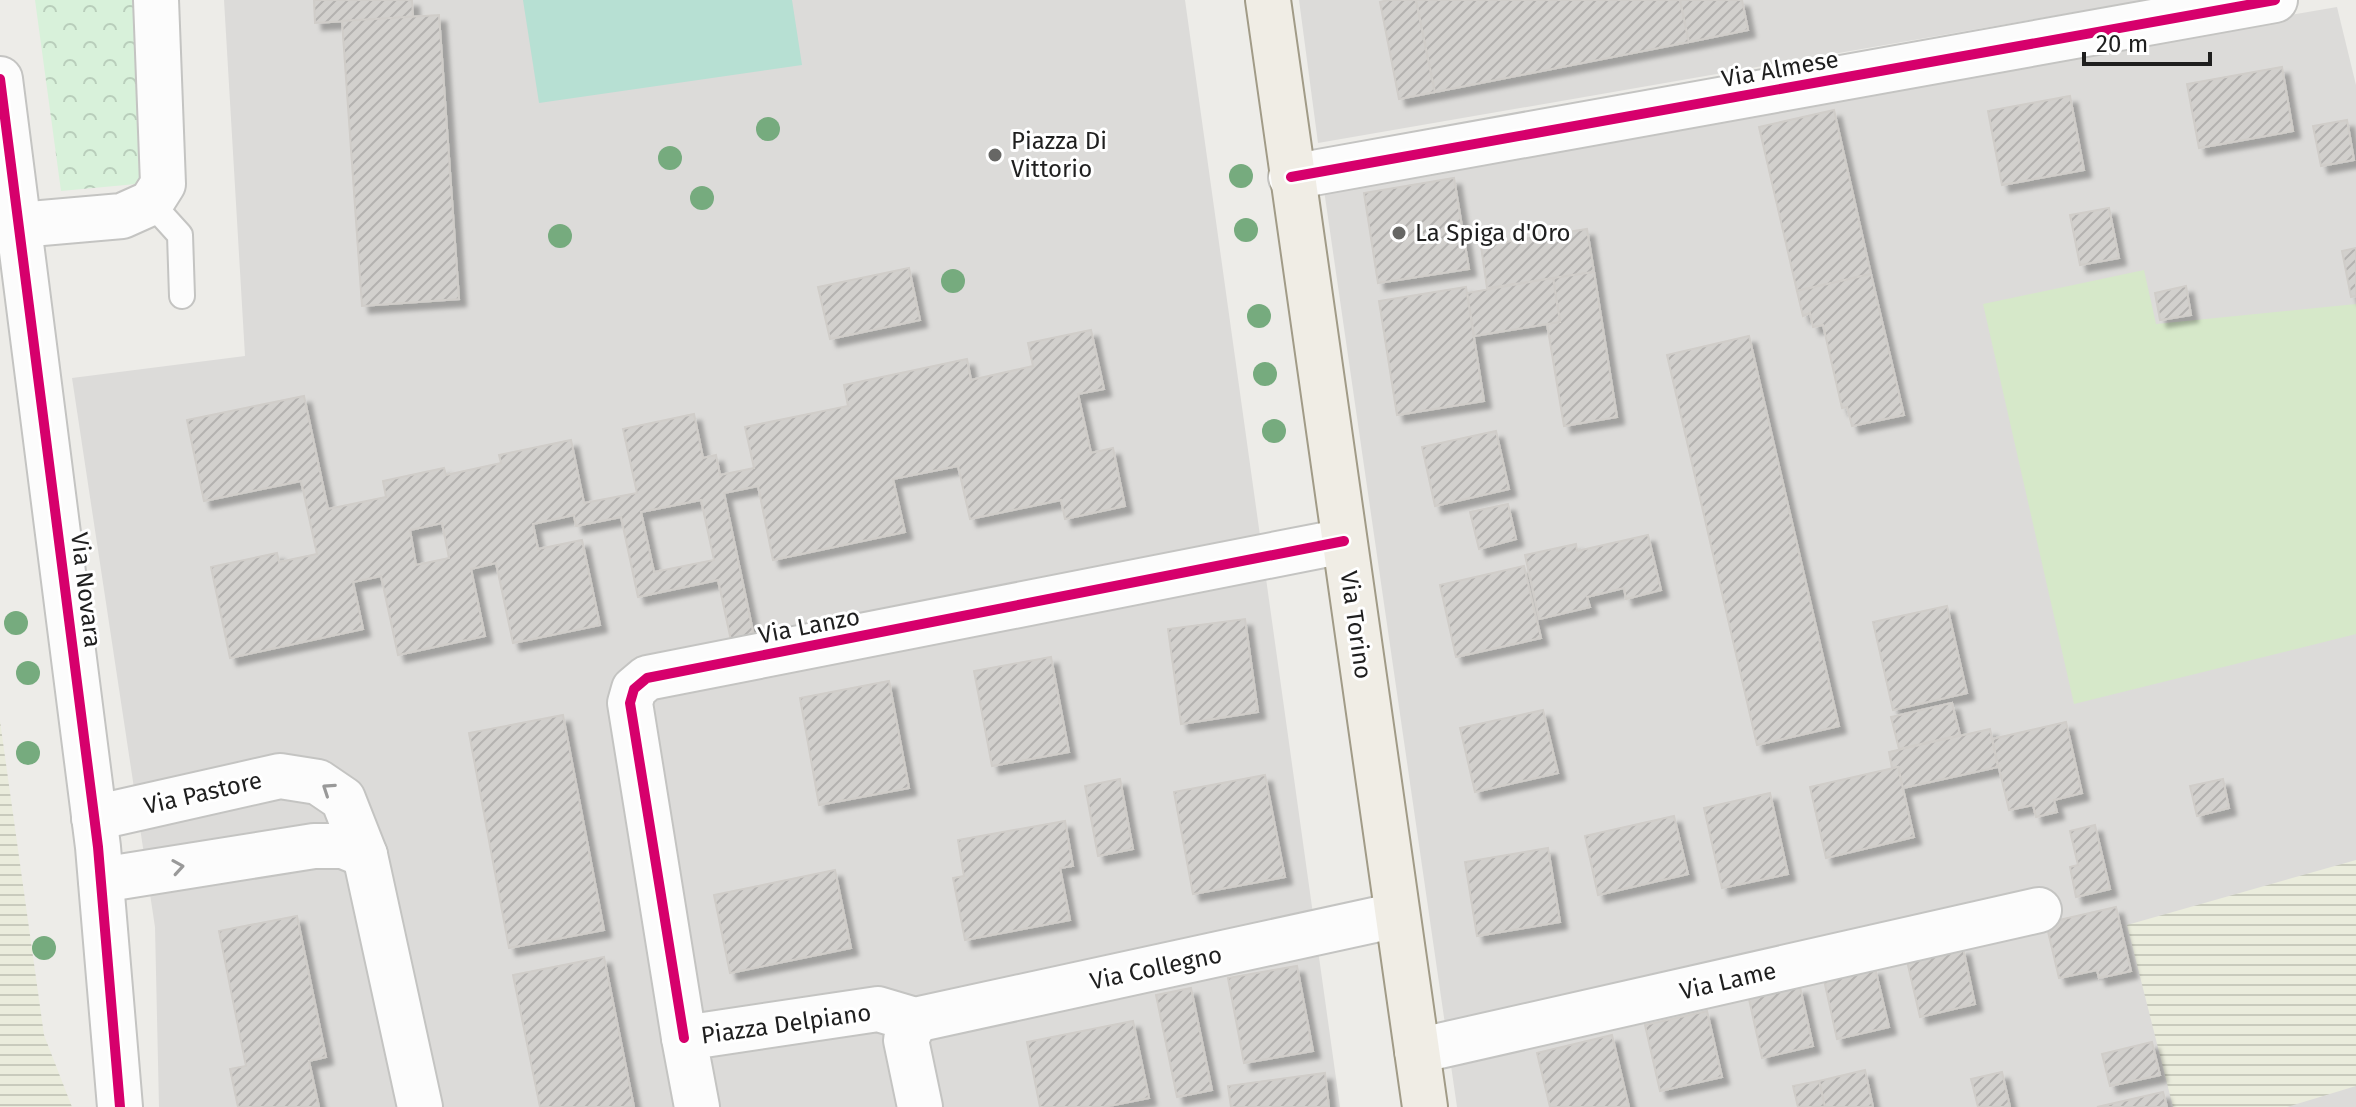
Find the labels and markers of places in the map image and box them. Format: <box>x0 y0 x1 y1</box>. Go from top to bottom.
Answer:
place label: Piazza Di Vittorio <box>1011 127 1107 183</box>
marker: Piazza Di Vittorio <box>986 146 1004 164</box>
place label: La Spiga d'Oro <box>1415 219 1570 247</box>
marker: La Spiga d'Oro <box>1390 224 1408 242</box>

